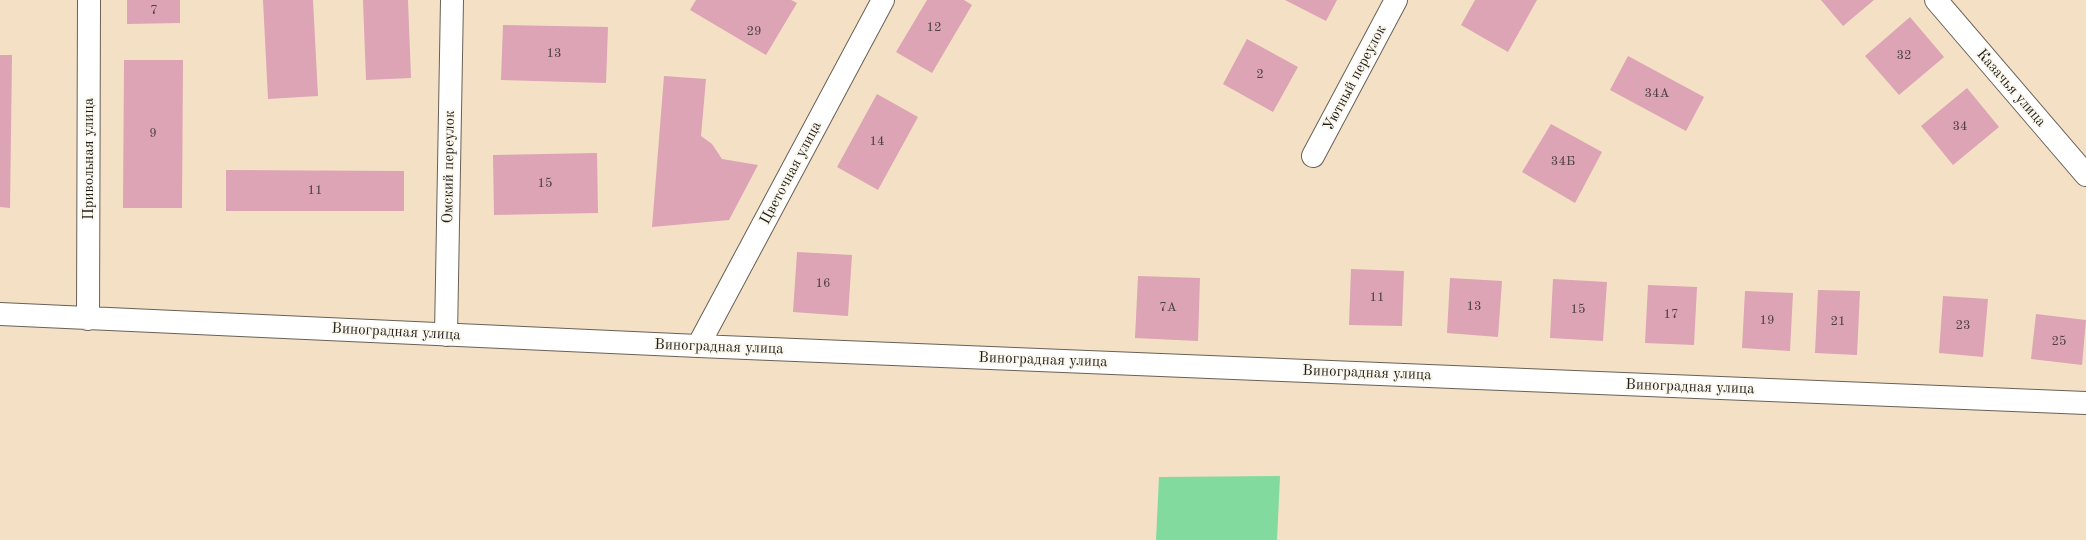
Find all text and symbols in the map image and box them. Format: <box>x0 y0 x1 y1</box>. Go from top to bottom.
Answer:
house number: 7 <box>150 3 158 19</box>
house number: 12 <box>926 20 942 36</box>
street label: Уютный переулок <box>1320 22 1390 134</box>
house number: 29 <box>746 24 762 40</box>
street label: Казачья улица <box>1972 45 2050 131</box>
house number: 13 <box>546 46 562 62</box>
house number: 32 <box>1896 48 1912 64</box>
house number: 2 <box>1256 67 1264 83</box>
house number: 34А <box>1644 86 1670 102</box>
street label: Привольная улица <box>80 98 98 220</box>
street label: Омский переулок <box>439 110 459 224</box>
street label: Цветочная улица <box>756 118 826 228</box>
house number: 34 <box>1952 119 1968 135</box>
house number: 9 <box>149 126 157 142</box>
house number: 14 <box>869 134 885 150</box>
house number: 34Б <box>1551 154 1575 170</box>
house number: 15 <box>537 176 553 192</box>
house number: 11 <box>307 183 323 199</box>
house number: 16 <box>815 276 831 292</box>
house number: 11 <box>1369 290 1385 306</box>
house number: 13 <box>1466 299 1482 315</box>
house number: 7А <box>1159 300 1177 316</box>
house number: 15 <box>1570 302 1586 318</box>
house number: 17 <box>1663 307 1679 323</box>
house number: 19 <box>1759 313 1775 329</box>
house number: 21 <box>1830 314 1846 330</box>
house number: 23 <box>1955 318 1971 334</box>
street label: Виноградная улица <box>331 320 461 344</box>
house number: 25 <box>2051 334 2067 350</box>
street label: Виноградная улица <box>654 336 784 358</box>
street label: Виноградная улица <box>978 349 1108 371</box>
street label: Виноградная улица <box>1302 362 1432 384</box>
street label: Виноградная улица <box>1625 376 1755 398</box>

